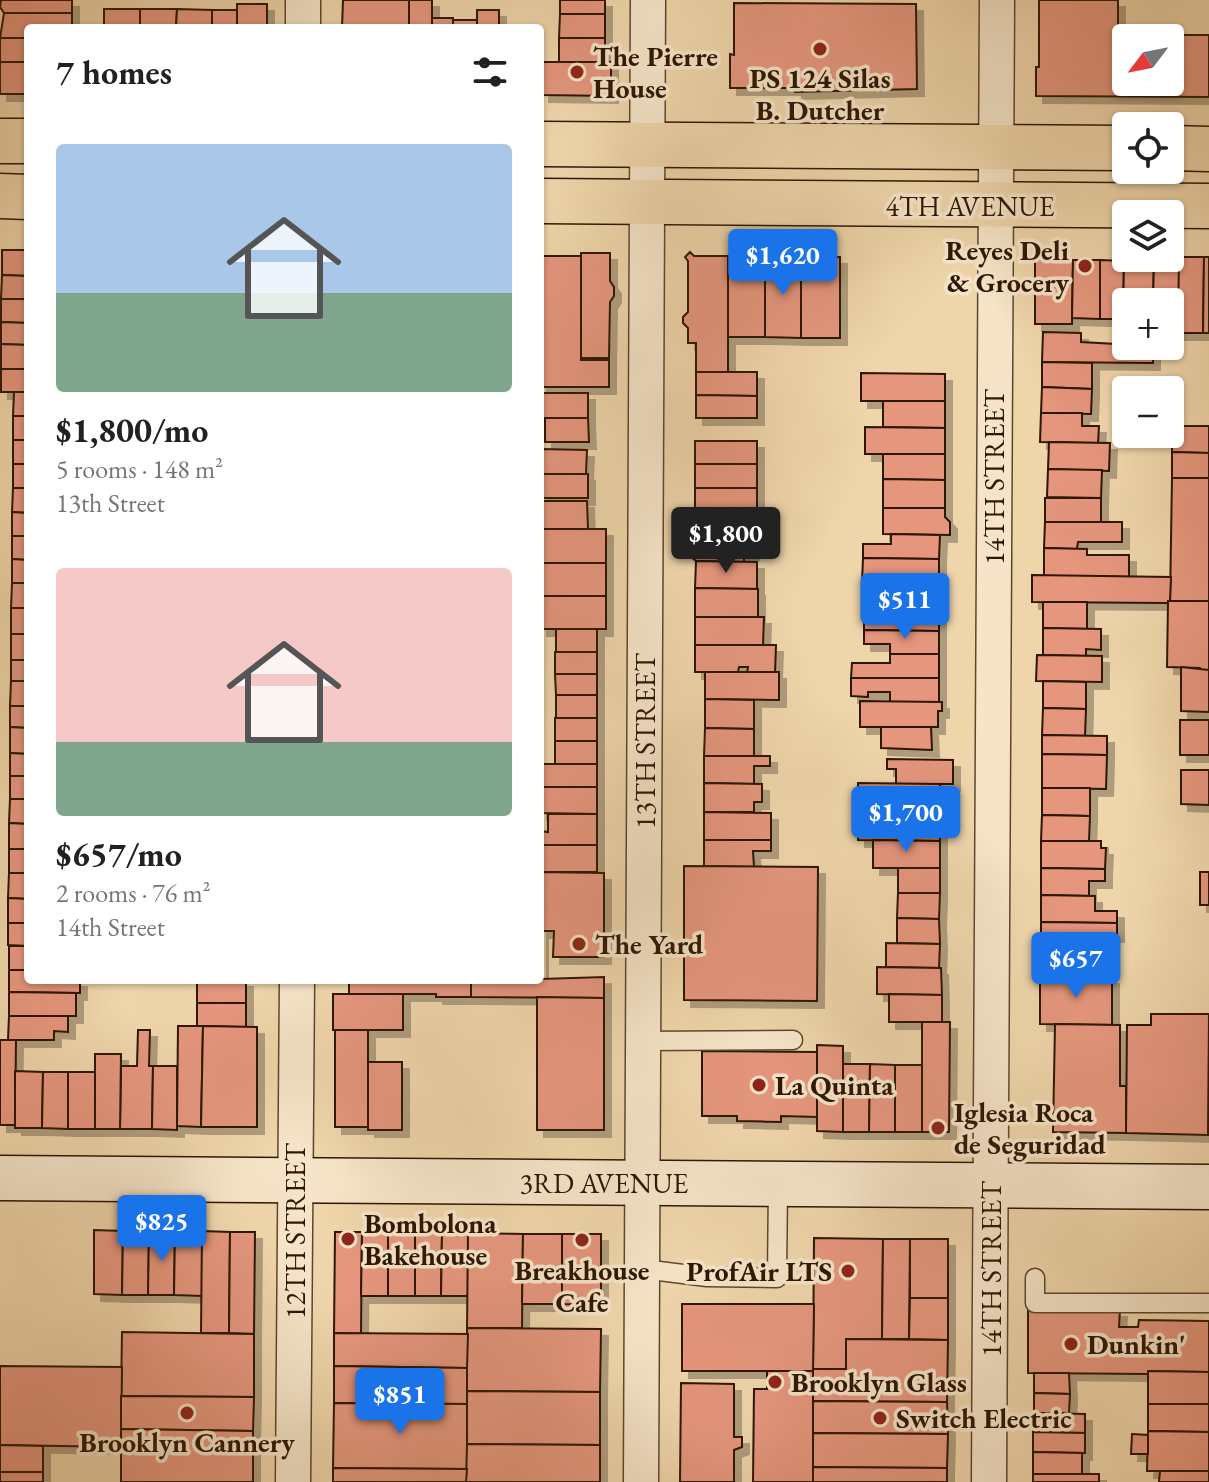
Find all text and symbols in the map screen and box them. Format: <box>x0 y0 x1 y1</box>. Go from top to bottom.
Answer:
north arrow <box>1112 24 1184 96</box>
map controls <box>1112 24 1184 448</box>
place label: The Pierre House <box>593 38 718 106</box>
marker: PS 124 Silas B. Dutcher <box>811 40 829 58</box>
text: 7 homes <box>56 50 172 94</box>
icon: filters <box>468 50 512 94</box>
place label: PS 124 Silas B. Dutcher <box>750 60 890 128</box>
marker: The Pierre House <box>568 63 586 81</box>
button: locate <box>1112 112 1184 184</box>
street label: 4TH AVENUE <box>885 188 1055 224</box>
icon: home <box>212 196 356 340</box>
button: layers <box>1112 200 1184 272</box>
pin: $1,620 <box>718 229 848 297</box>
place label: Reyes Deli & Grocery <box>945 232 1070 300</box>
text: $1,620 <box>746 238 820 272</box>
marker: Reyes Deli & Grocery <box>1076 257 1094 275</box>
button: + <box>1112 288 1184 360</box>
button: − <box>1112 376 1184 448</box>
street label: 14TH STREET <box>976 389 1012 565</box>
text: $1,800/mo <box>56 408 208 452</box>
text: 5 rooms · 148 m² <box>56 452 223 486</box>
text: 13th Street <box>56 486 165 520</box>
pin: $1,800 <box>661 507 791 575</box>
text: $1,800 <box>689 516 763 550</box>
pin: $511 <box>858 573 952 641</box>
text: $511 <box>878 582 932 616</box>
icon: home <box>212 620 356 764</box>
street label: 13TH STREET <box>627 653 663 829</box>
pin: $1,700 <box>841 786 971 854</box>
text: $1,700 <box>869 795 943 829</box>
text: $657/mo <box>56 832 182 876</box>
text: 2 rooms · 76 m² <box>56 876 211 910</box>
text: 14th Street <box>56 910 165 944</box>
place label: The Yard <box>595 926 704 962</box>
pin: $657 <box>1029 932 1123 1000</box>
marker: The Yard <box>570 935 588 953</box>
text: $657 <box>1049 941 1103 975</box>
place label: La Quinta <box>775 1067 894 1103</box>
marker: La Quinta <box>750 1076 768 1094</box>
place label: Iglesia Roca de Seguridad <box>954 1094 1106 1162</box>
marker: Iglesia Roca de Seguridad <box>929 1119 947 1137</box>
street label: 12TH STREET <box>277 1143 313 1319</box>
street label: 3RD AVENUE <box>520 1165 689 1201</box>
street label: 14TH STREET <box>973 1181 1009 1357</box>
pin: $825 <box>115 1195 209 1263</box>
text: $825 <box>135 1204 189 1238</box>
place label: Bombolona Bakehouse <box>364 1205 497 1273</box>
marker: Bombolona Bakehouse <box>339 1230 357 1248</box>
marker: Breakhouse Cafe <box>573 1231 591 1249</box>
place label: Breakhouse Cafe <box>515 1252 649 1320</box>
place label: ProfAir LTS <box>686 1253 832 1289</box>
marker: ProfAir LTS <box>839 1262 857 1280</box>
place label: Dunkin' <box>1087 1326 1186 1362</box>
marker: Dunkin' <box>1062 1335 1080 1353</box>
place label: Brooklyn Glass <box>791 1364 967 1400</box>
pin: $851 <box>353 1368 447 1436</box>
marker: Brooklyn Glass <box>766 1373 784 1391</box>
text: $851 <box>373 1377 427 1411</box>
place label: Switch Electric <box>896 1400 1072 1436</box>
marker: Brooklyn Cannery <box>178 1404 196 1422</box>
marker: Switch Electric <box>871 1409 889 1427</box>
place label: Brooklyn Cannery <box>79 1424 295 1460</box>

